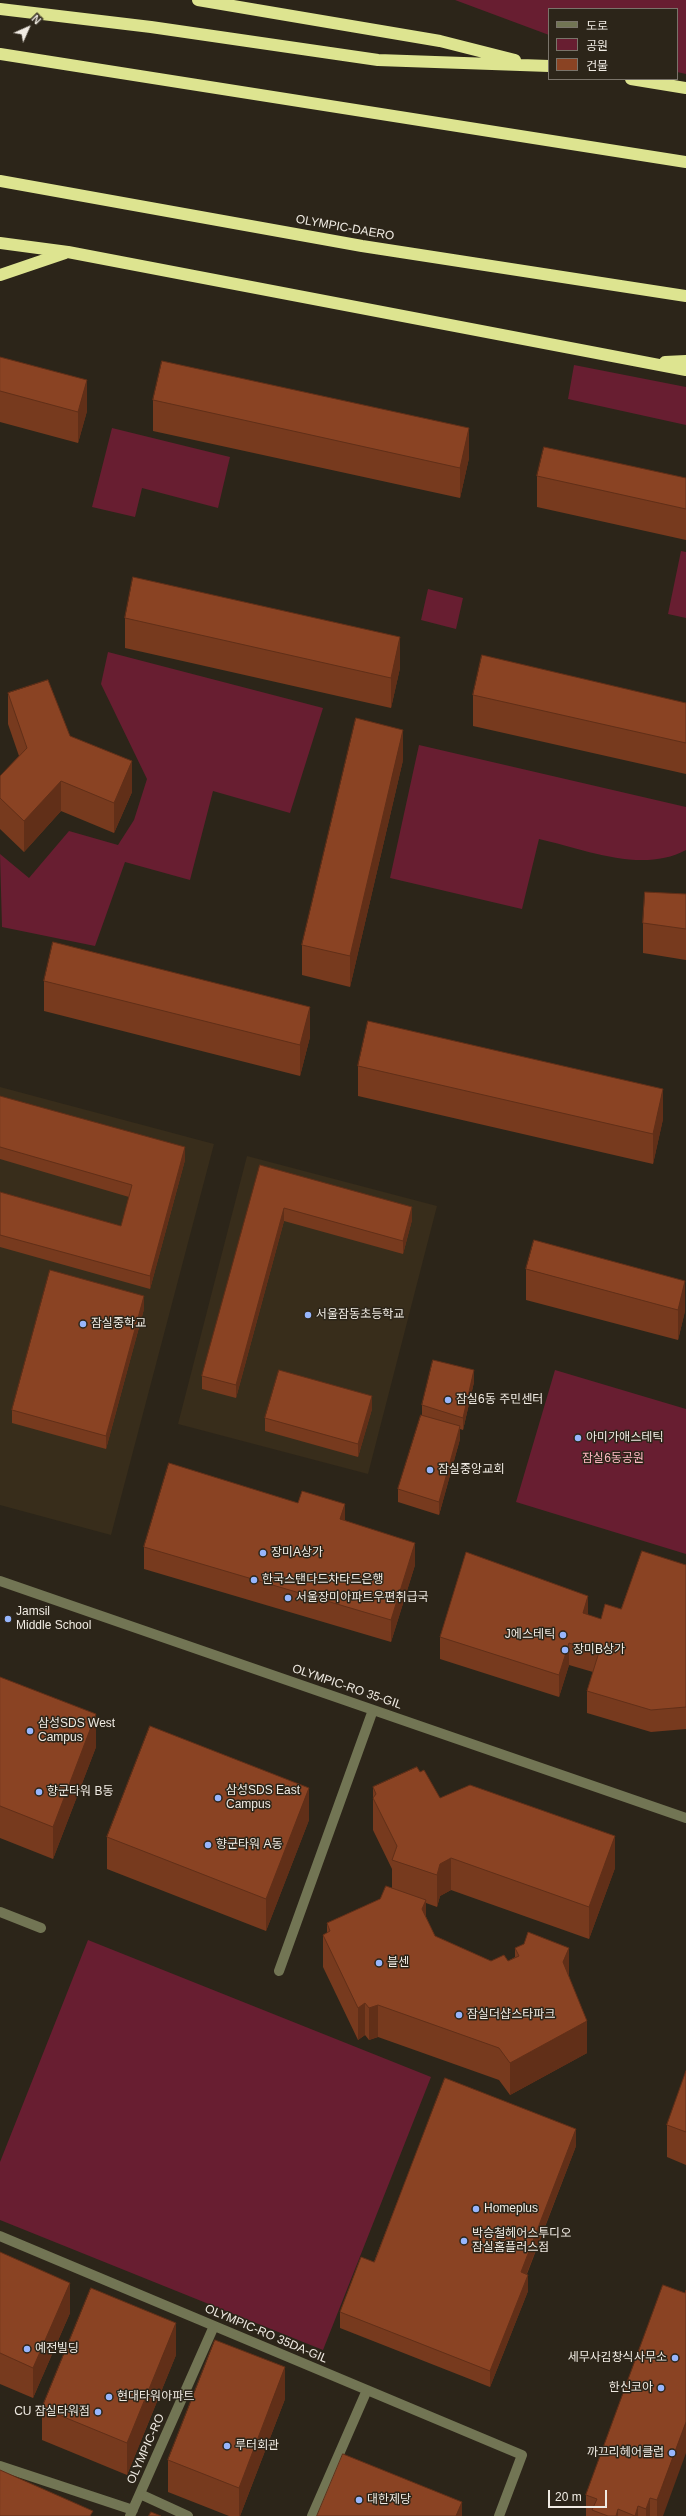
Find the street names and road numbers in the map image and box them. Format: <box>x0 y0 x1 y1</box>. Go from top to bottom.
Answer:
street label: OLYMPIC-DAERO <box>295 212 395 244</box>
street label: OLYMPIC-RO 35-GIL <box>290 1661 404 1713</box>
street label: OLYMPIC-RO 35DA-GIL <box>203 2302 329 2366</box>
street label: OLYMPIC-RO <box>124 2412 168 2486</box>

